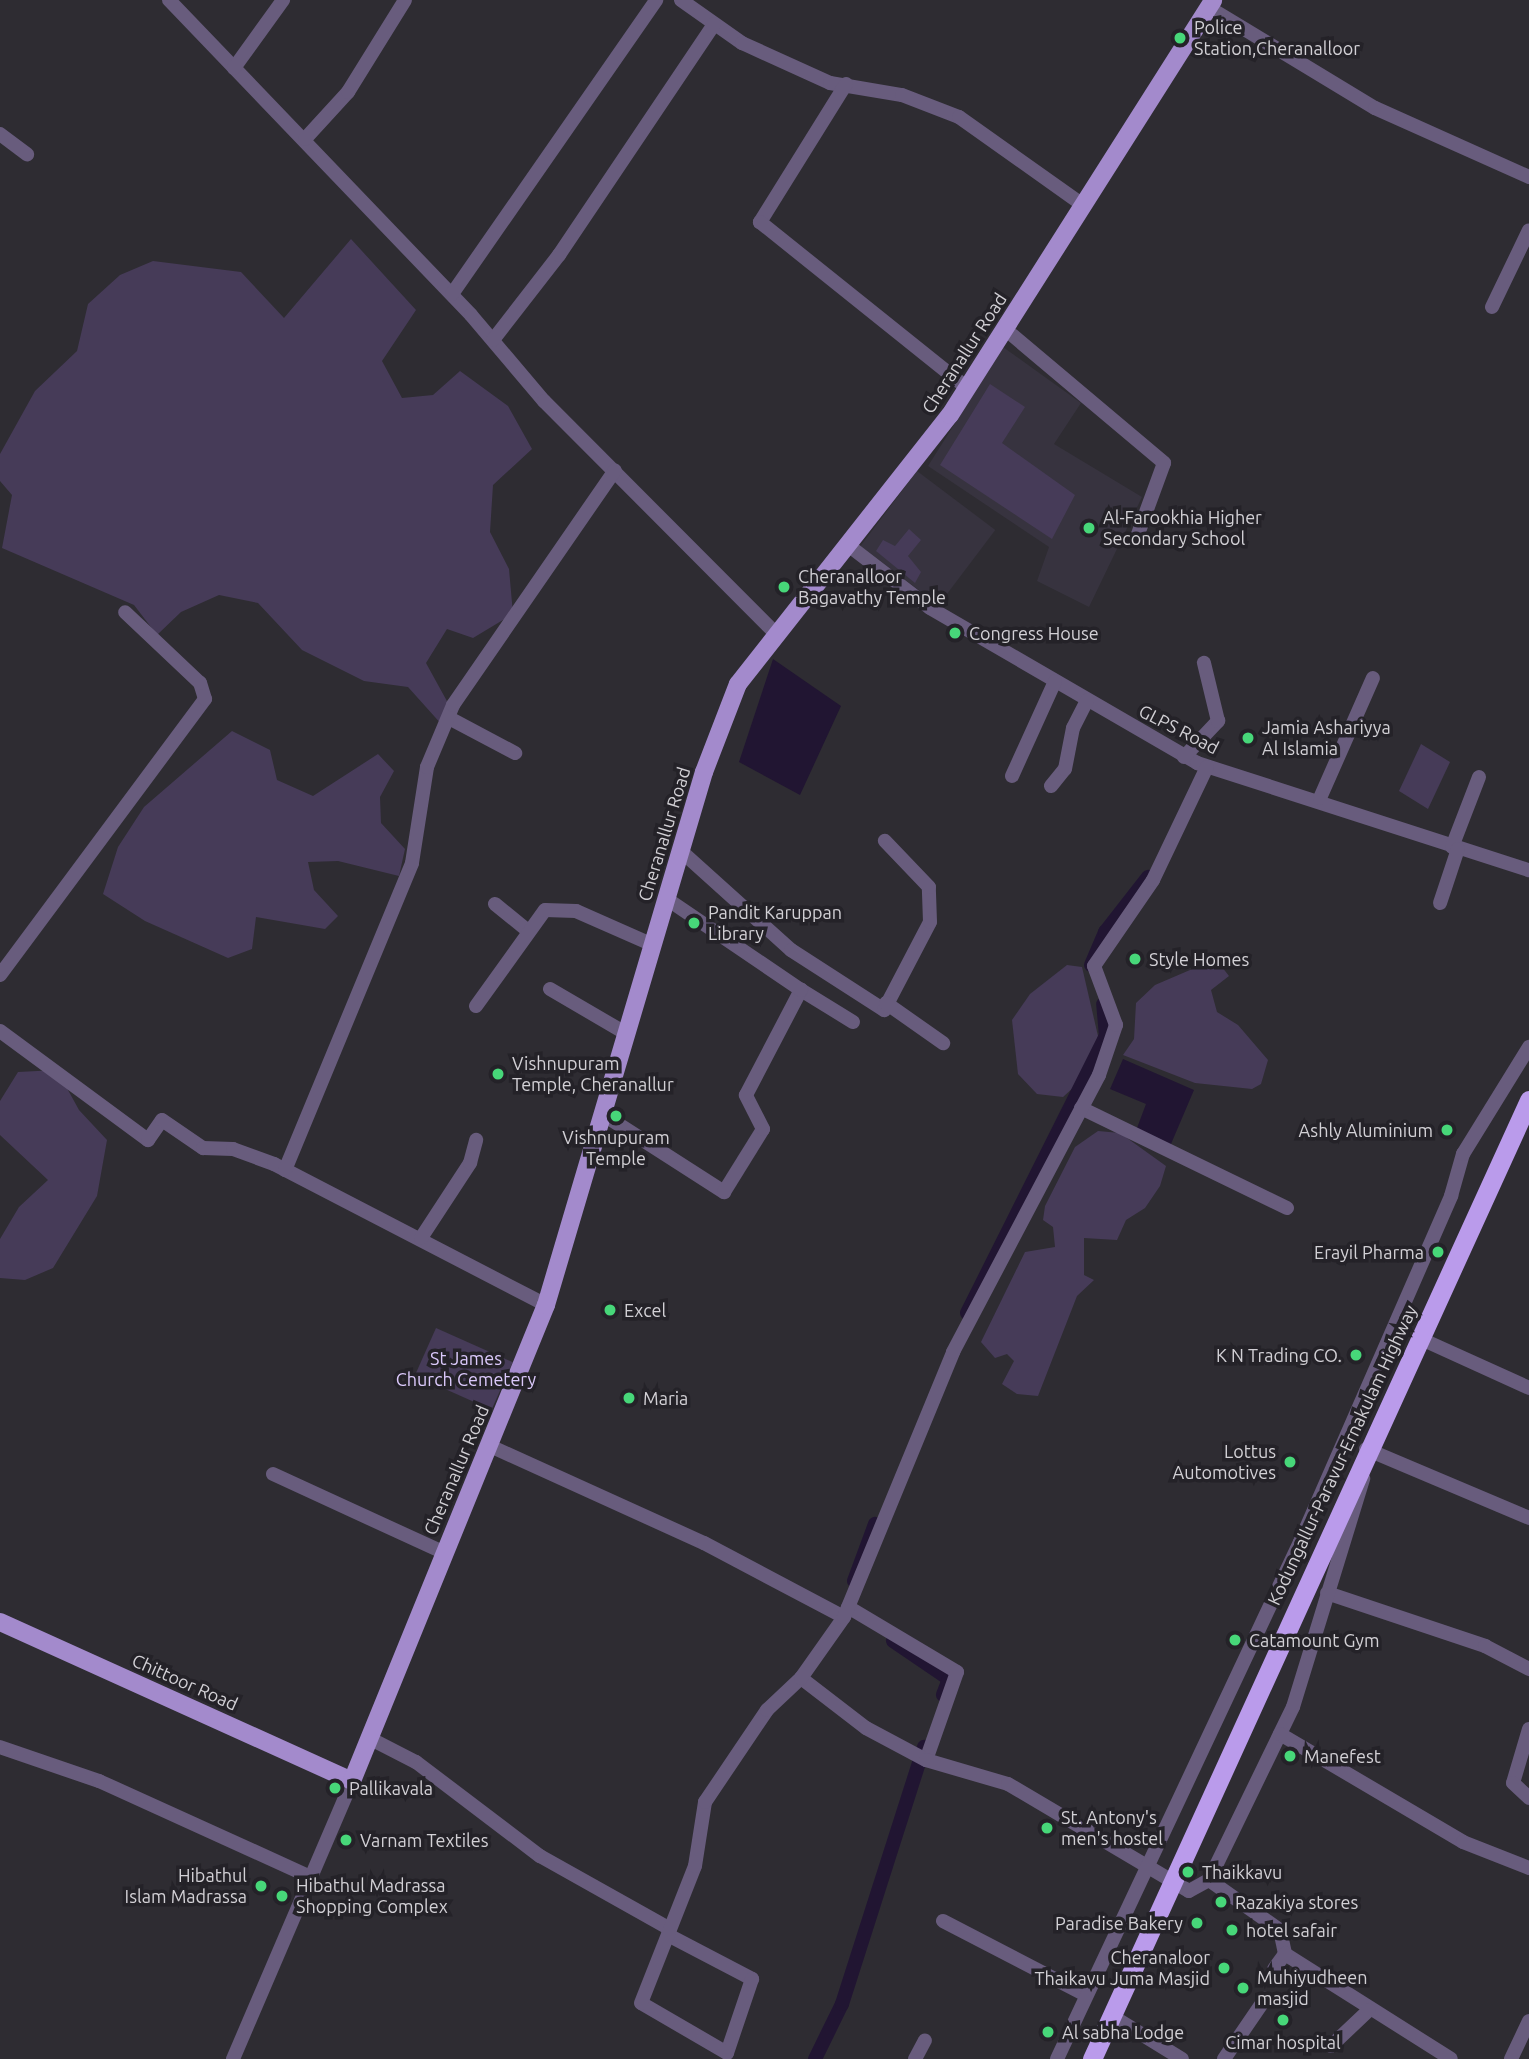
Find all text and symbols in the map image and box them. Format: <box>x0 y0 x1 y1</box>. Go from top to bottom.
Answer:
place label: Police Station,Cheranalloor <box>1194 17 1360 60</box>
marker: Police Station,Cheranalloor <box>1172 30 1188 46</box>
street label: Cheranallur Road <box>917 289 1011 417</box>
place label: Al-Farookhia Higher Secondary School <box>1103 507 1262 550</box>
marker: Al-Farookhia Higher Secondary School <box>1081 520 1097 536</box>
place label: Cheranalloor Bagavathy Temple <box>798 566 946 608</box>
marker: Cheranalloor Bagavathy Temple <box>776 579 792 595</box>
place label: Congress House <box>969 622 1099 644</box>
marker: Congress House <box>947 625 963 641</box>
street label: GLPS Road <box>1135 700 1223 758</box>
place label: Jamia Ashariyya Al Islamia <box>1262 717 1391 760</box>
marker: Jamia Ashariyya Al Islamia <box>1240 730 1256 746</box>
street label: Cheranallur Road <box>633 764 695 904</box>
place label: Pandit Karuppan Library <box>708 902 842 944</box>
marker: Pandit Karuppan Library <box>686 915 702 931</box>
place label: Style Homes <box>1149 948 1249 970</box>
marker: Style Homes <box>1127 951 1143 967</box>
place label: Vishnupuram Temple, Cheranallur <box>512 1053 674 1096</box>
marker: Vishnupuram Temple, Cheranallur <box>490 1066 506 1082</box>
marker: Vishnupuram Temple <box>608 1108 624 1124</box>
place label: Ashly Aluminium <box>1298 1119 1433 1141</box>
marker: Ashly Aluminium <box>1439 1122 1455 1138</box>
place label: Vishnupuram Temple <box>562 1127 670 1170</box>
place label: Erayil Pharma <box>1314 1241 1424 1263</box>
marker: Erayil Pharma <box>1430 1244 1446 1260</box>
place label: Excel <box>624 1299 666 1321</box>
street label: Kodungallur-Paravur-Ernakulam Highway <box>1263 1301 1421 1609</box>
marker: Excel <box>602 1302 618 1318</box>
place label: K N Trading CO. <box>1216 1344 1342 1366</box>
marker: K N Trading CO. <box>1348 1347 1364 1363</box>
park label: St James Church Cemetery <box>396 1348 536 1390</box>
place label: Maria <box>643 1387 688 1409</box>
marker: Maria <box>621 1390 637 1406</box>
street label: Cheranallur Road <box>419 1402 493 1538</box>
place label: Lottus Automotives <box>1172 1441 1276 1484</box>
marker: Lottus Automotives <box>1282 1454 1298 1470</box>
place label: Catamount Gym <box>1249 1629 1379 1651</box>
marker: Catamount Gym <box>1227 1632 1243 1648</box>
street label: Chittoor Road <box>129 1649 241 1715</box>
place label: Manefest <box>1304 1745 1381 1767</box>
marker: Manefest <box>1282 1748 1298 1764</box>
place label: Pallikavala <box>349 1777 433 1799</box>
marker: Pallikavala <box>327 1780 343 1796</box>
place label: St. Antony's men's hostel <box>1061 1807 1163 1850</box>
marker: St. Antony's men's hostel <box>1039 1820 1055 1836</box>
place label: Varnam Textiles <box>360 1829 488 1851</box>
marker: Varnam Textiles <box>338 1832 354 1848</box>
place label: Thaikkavu <box>1202 1861 1282 1883</box>
marker: Thaikkavu <box>1180 1864 1196 1880</box>
place label: Hibathul Islam Madrassa <box>125 1865 247 1908</box>
place label: Hibathul Madrassa Shopping Complex <box>296 1875 448 1918</box>
marker: Hibathul Islam Madrassa <box>253 1878 269 1894</box>
marker: Hibathul Madrassa Shopping Complex <box>274 1888 290 1904</box>
place label: Razakiya stores <box>1235 1891 1358 1913</box>
marker: Razakiya stores <box>1213 1894 1229 1910</box>
place label: Paradise Bakery <box>1055 1912 1183 1934</box>
marker: Paradise Bakery <box>1189 1915 1205 1931</box>
place label: hotel safair <box>1246 1919 1337 1941</box>
marker: hotel safair <box>1224 1922 1240 1938</box>
place label: Cheranaloor Thaikavu Juma Masjid <box>1035 1947 1210 1990</box>
marker: Cheranaloor Thaikavu Juma Masjid <box>1216 1960 1232 1976</box>
place label: Muhiyudheen masjid <box>1257 1967 1367 2010</box>
marker: Muhiyudheen masjid <box>1235 1980 1251 1996</box>
marker: Cimar hospital <box>1275 2012 1291 2028</box>
place label: Al sabha Lodge <box>1062 2021 1184 2043</box>
marker: Al sabha Lodge <box>1040 2024 1056 2040</box>
place label: Cimar hospital <box>1225 2031 1341 2053</box>

